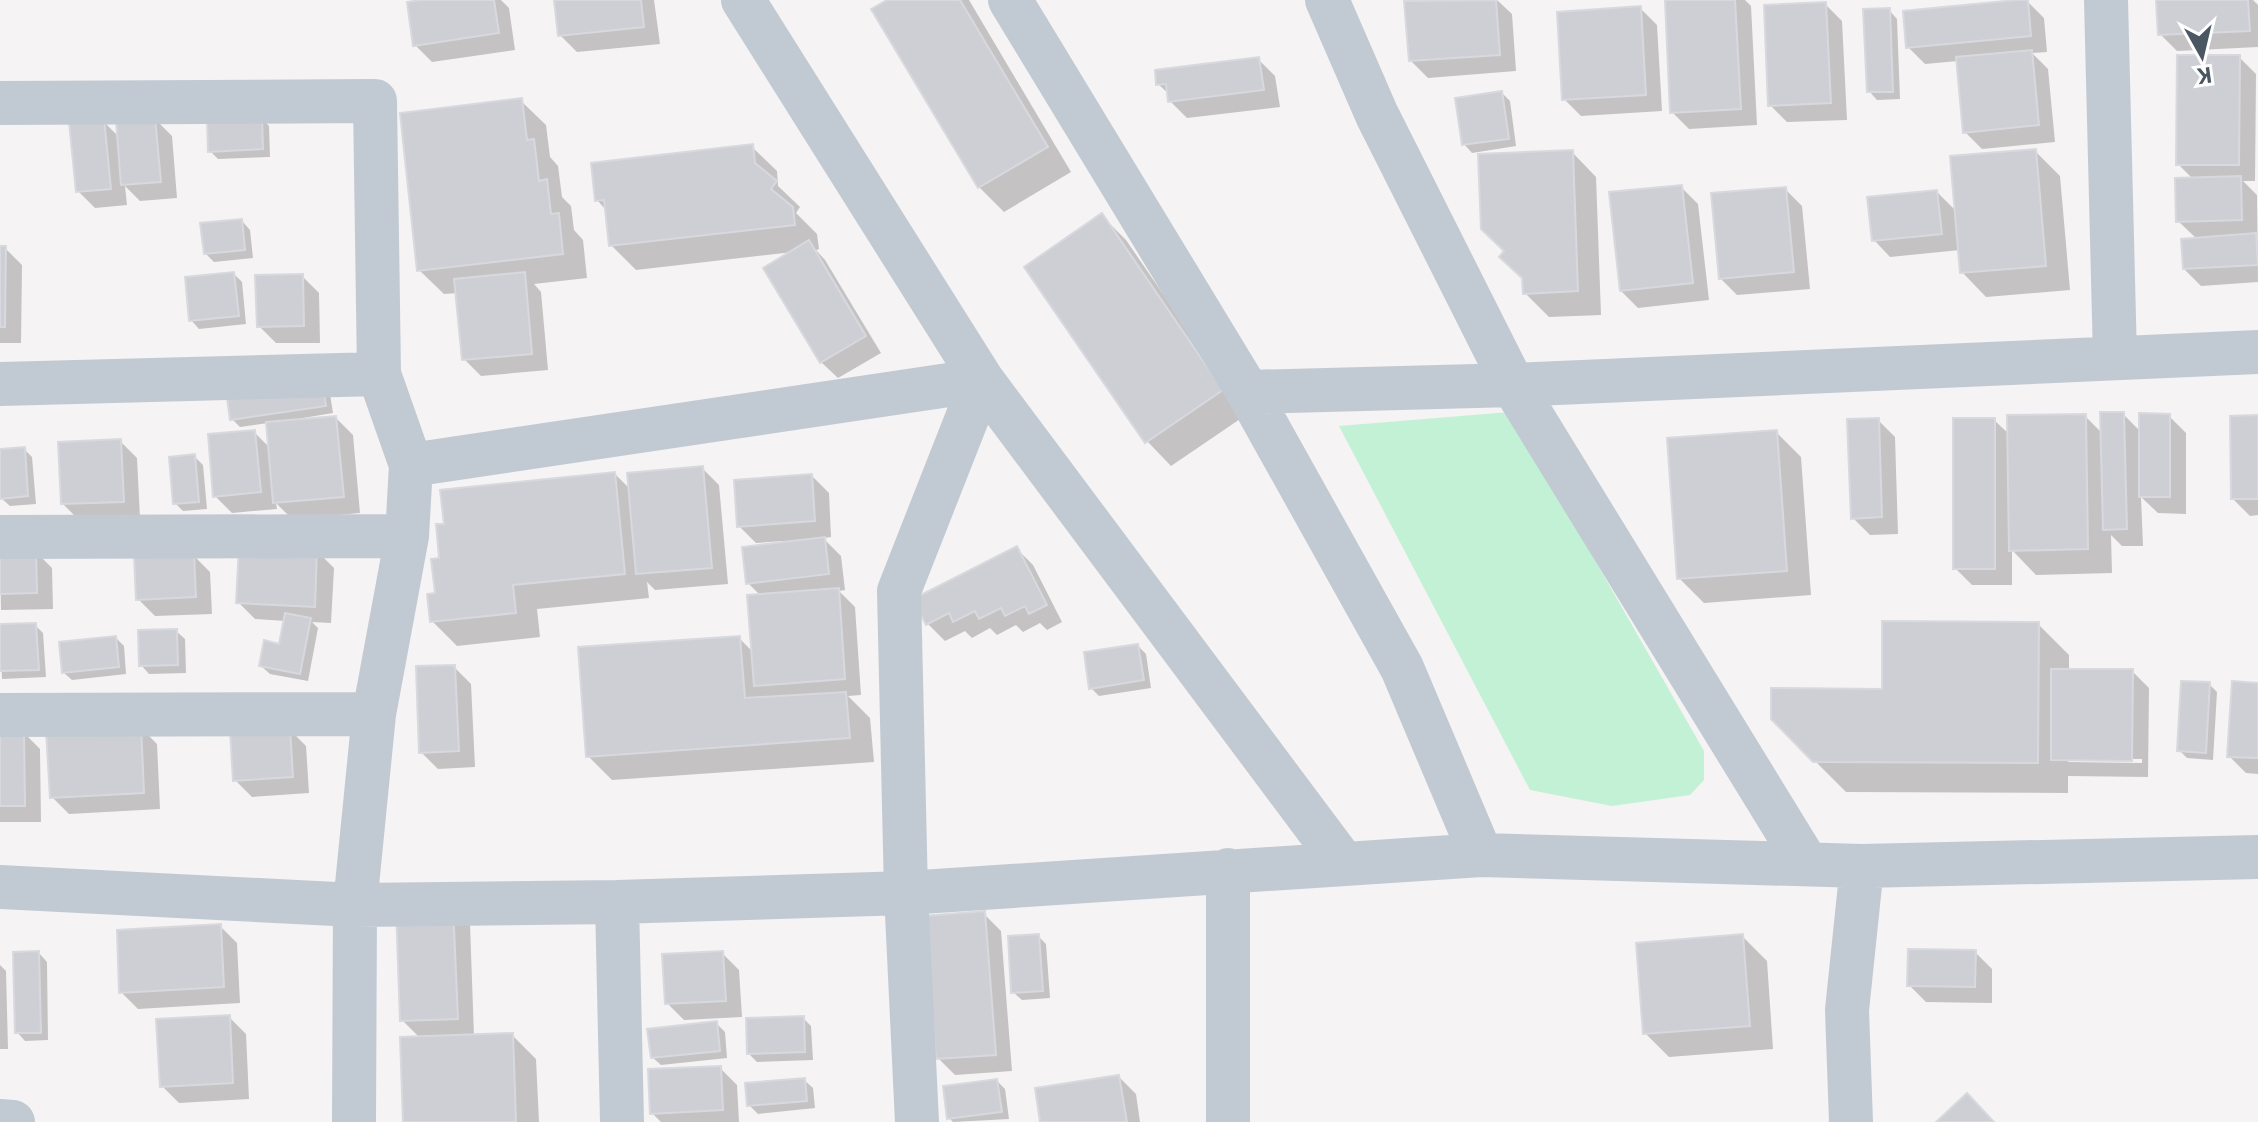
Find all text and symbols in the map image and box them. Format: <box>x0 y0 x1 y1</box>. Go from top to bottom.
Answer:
north arrow <box>2162 16 2242 96</box>
text: K <box>2195 61 2214 93</box>

